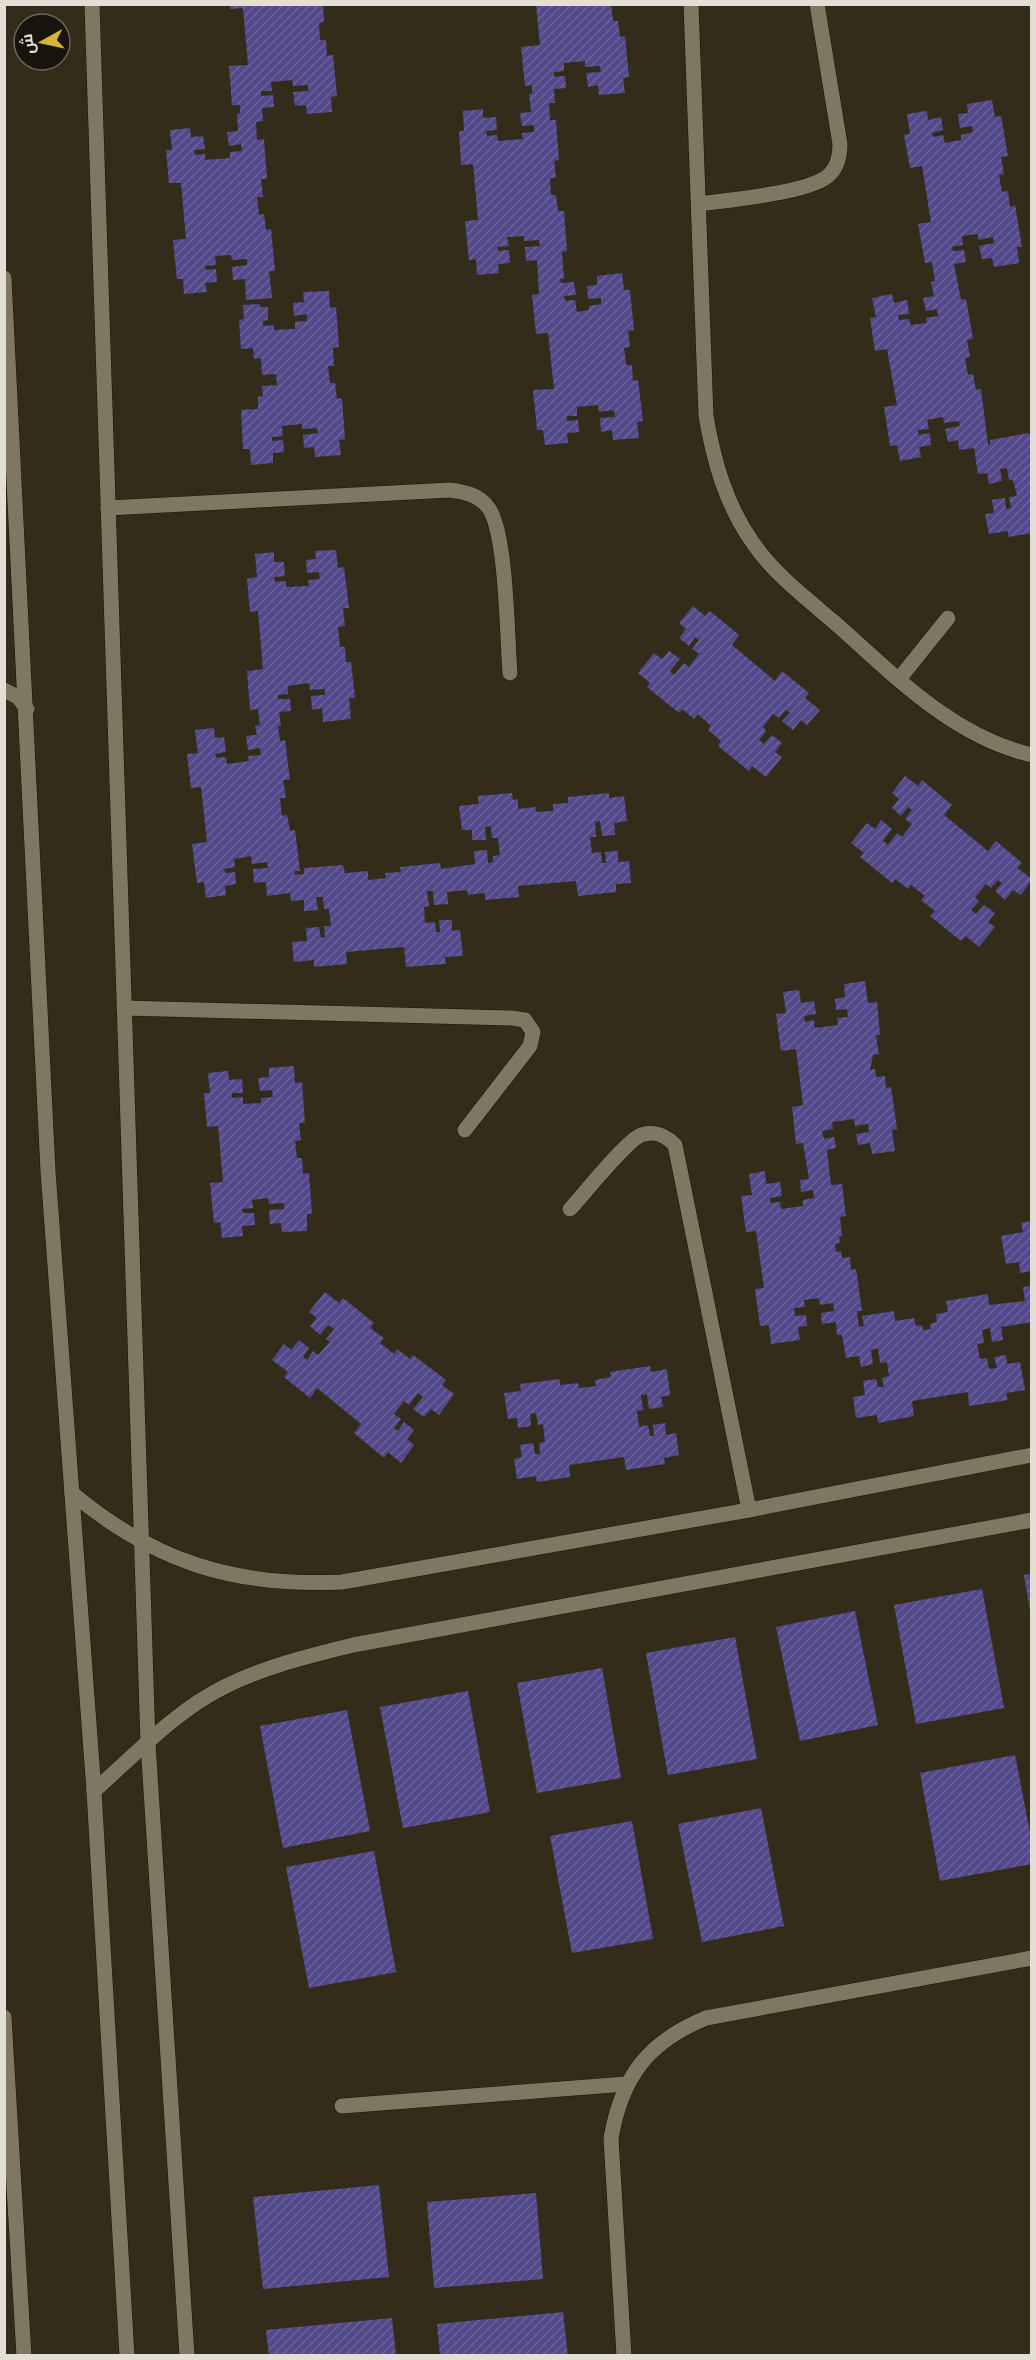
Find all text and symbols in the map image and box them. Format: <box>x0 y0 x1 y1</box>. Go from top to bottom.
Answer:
north arrow <box>12 12 72 72</box>
text: ش <box>16 33 38 56</box>

